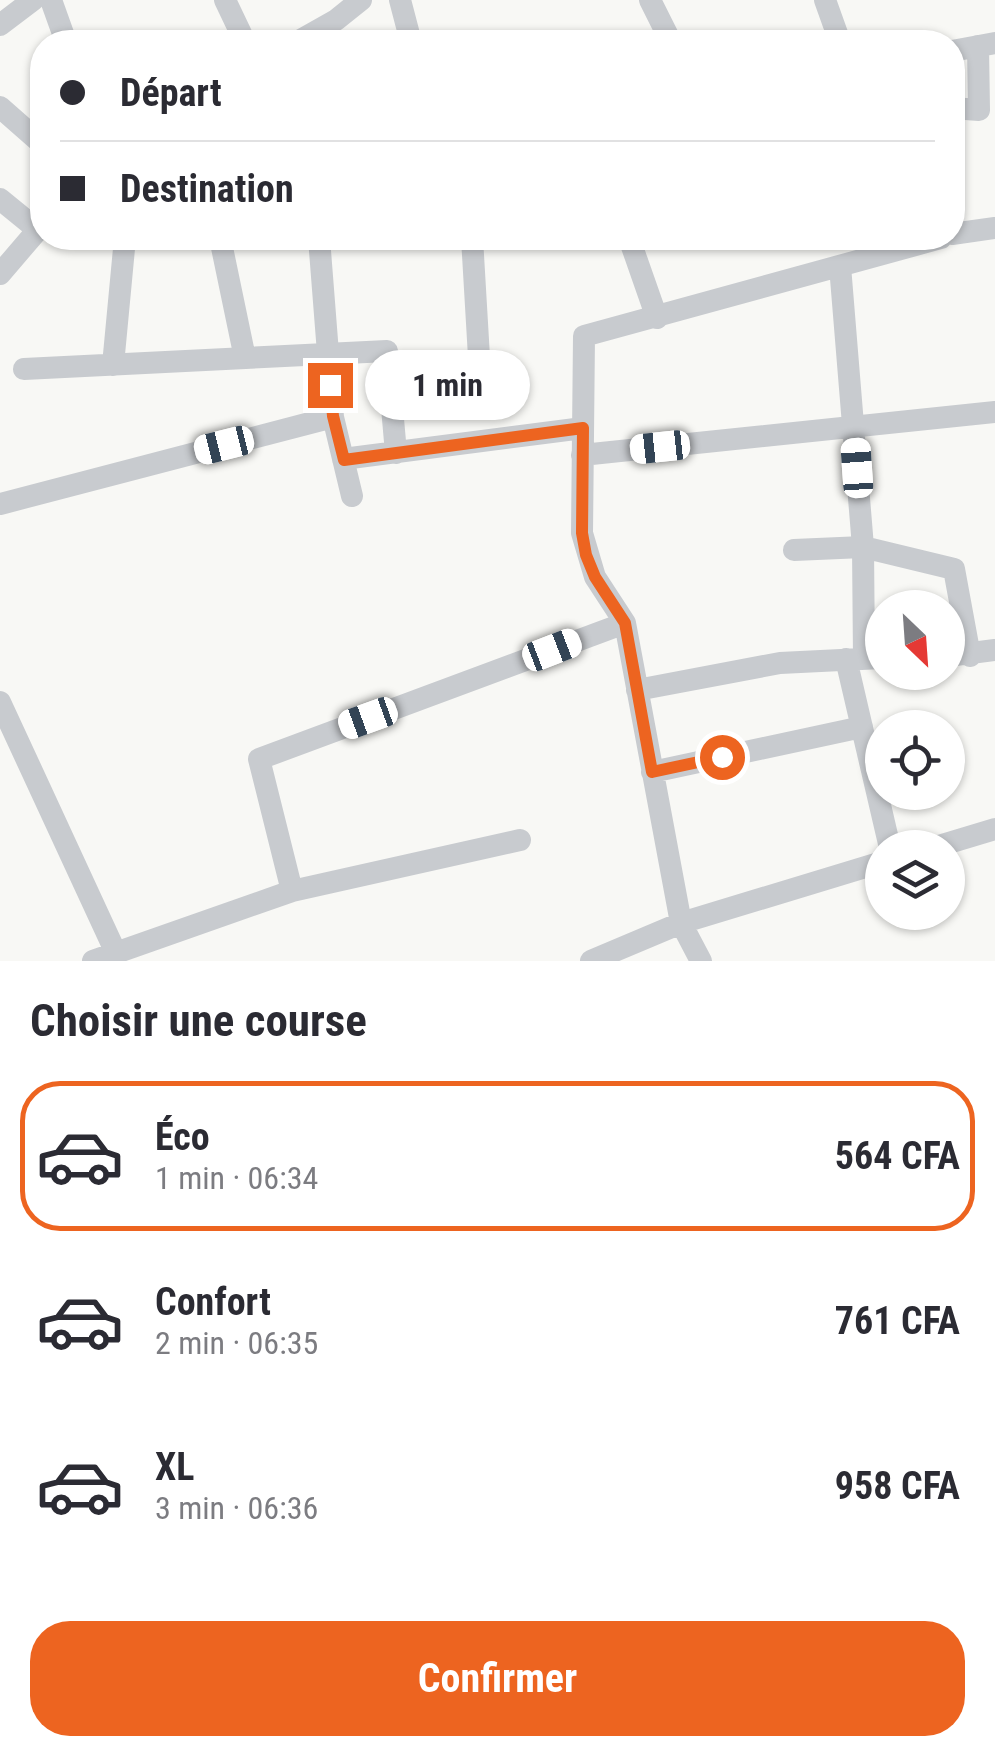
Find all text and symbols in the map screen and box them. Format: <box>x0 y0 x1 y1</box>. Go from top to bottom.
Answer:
text: Départ <box>120 71 222 115</box>
text: Destination <box>120 167 294 211</box>
callout: 1 min <box>365 350 530 420</box>
route end <box>308 363 353 408</box>
text: 1 min <box>412 366 483 404</box>
car <box>191 423 257 467</box>
car <box>629 429 691 465</box>
car <box>840 437 874 499</box>
north arrow <box>865 590 965 690</box>
map controls <box>865 590 965 930</box>
car <box>519 625 585 675</box>
car <box>335 694 401 742</box>
button: locate <box>865 710 965 810</box>
route start <box>700 735 745 780</box>
button: layers <box>865 830 965 930</box>
text: Choisir une course <box>30 994 367 1047</box>
icon: car <box>35 1111 125 1201</box>
text: Éco <box>155 1115 210 1159</box>
text: 564 CFA <box>835 1134 960 1178</box>
text: 1 min · 06:34 <box>155 1159 318 1197</box>
icon: car <box>35 1276 125 1366</box>
text: Confort <box>155 1280 271 1324</box>
text: 761 CFA <box>835 1299 960 1343</box>
text: 2 min · 06:35 <box>155 1324 318 1362</box>
icon: car <box>35 1441 125 1531</box>
text: XL <box>155 1445 194 1489</box>
text: 958 CFA <box>835 1464 960 1508</box>
text: 3 min · 06:36 <box>155 1489 318 1527</box>
button: Confirmer <box>30 1621 965 1736</box>

